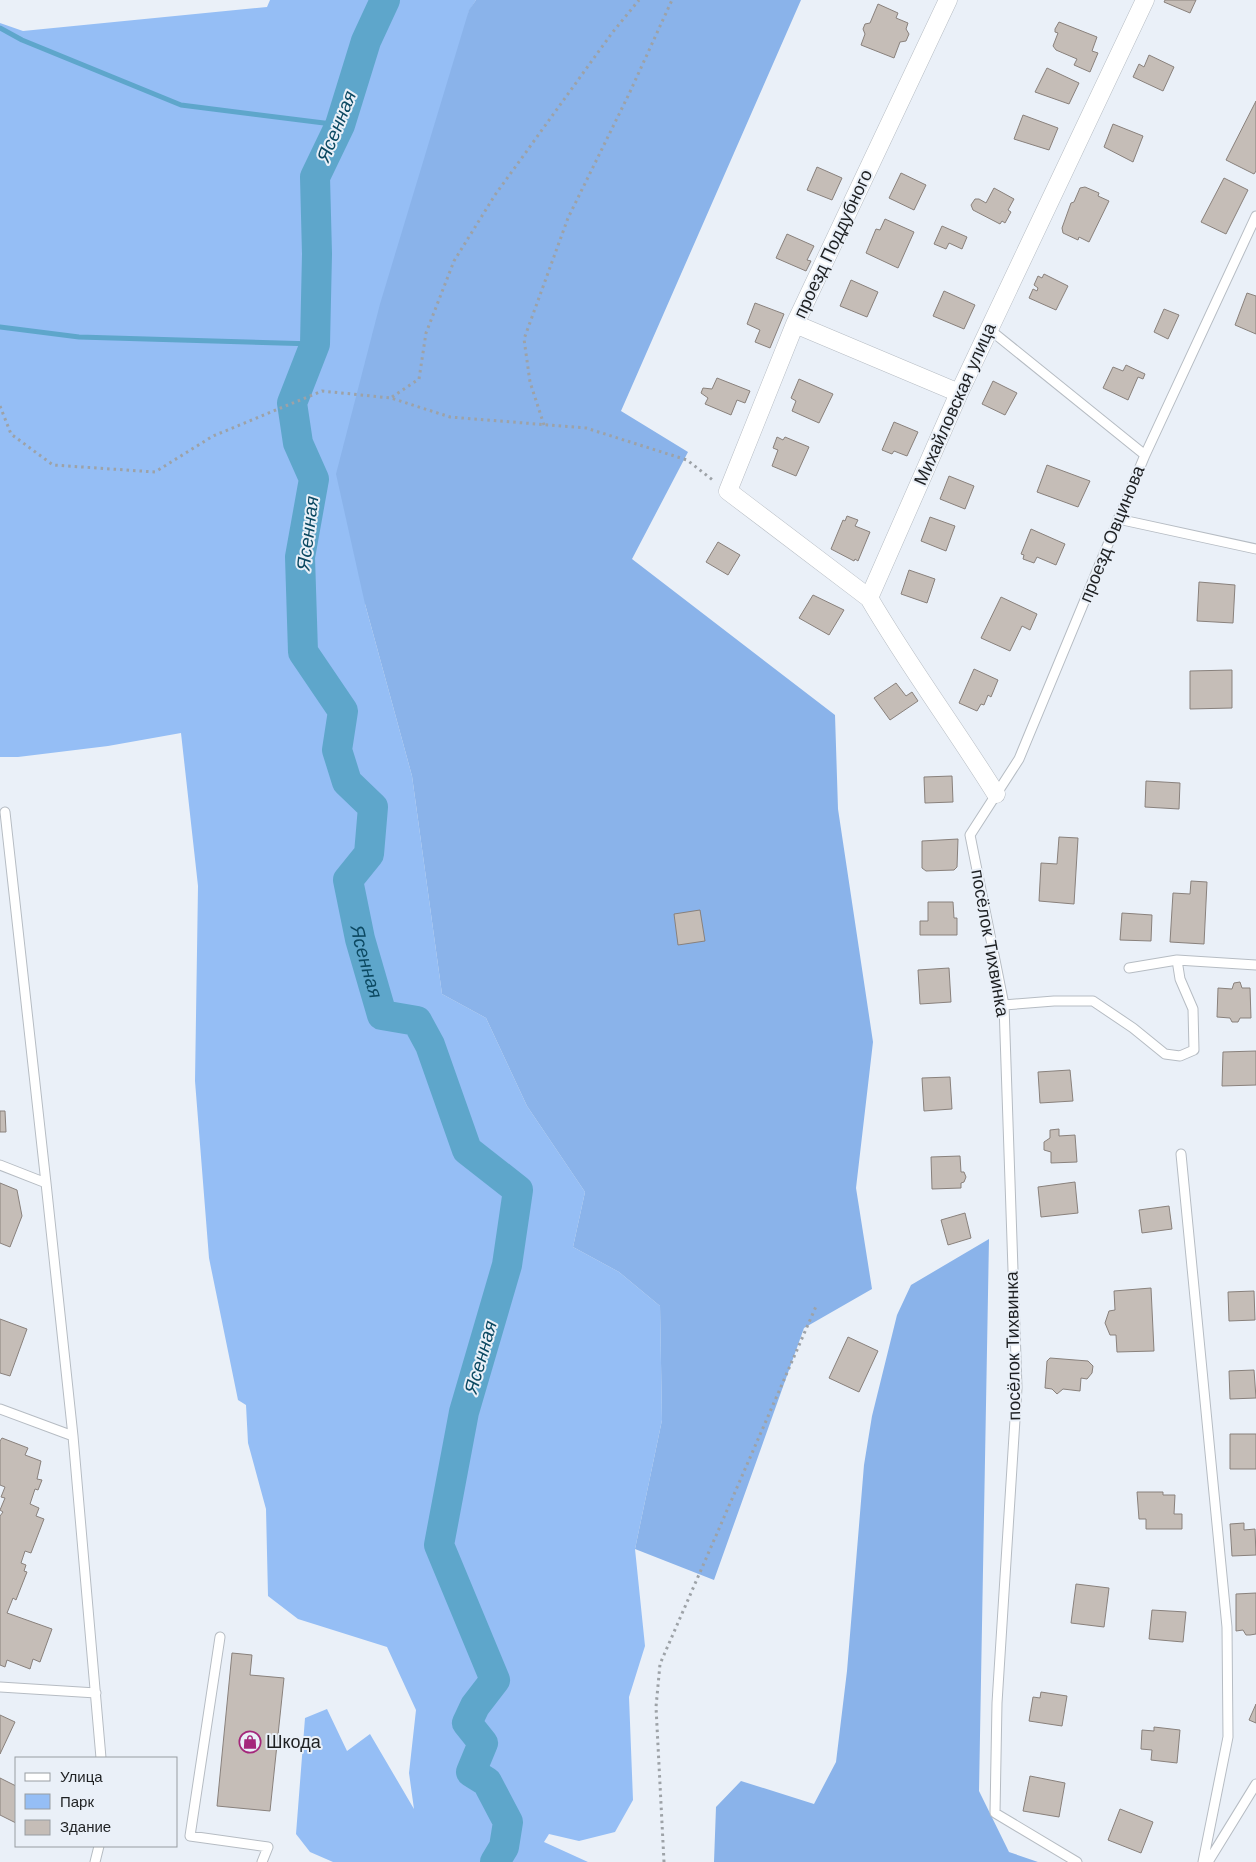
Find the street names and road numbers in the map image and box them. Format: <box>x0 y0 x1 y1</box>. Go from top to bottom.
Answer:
street label: проезд Поддубного <box>788 166 878 322</box>
street label: Михайловская улица <box>908 318 1002 489</box>
street label: проезд Овцинова <box>1074 461 1151 606</box>
street label: посёлок Тихвинка <box>965 867 1015 1020</box>
street label: посёлок Тихвинка <box>1000 1270 1026 1421</box>

